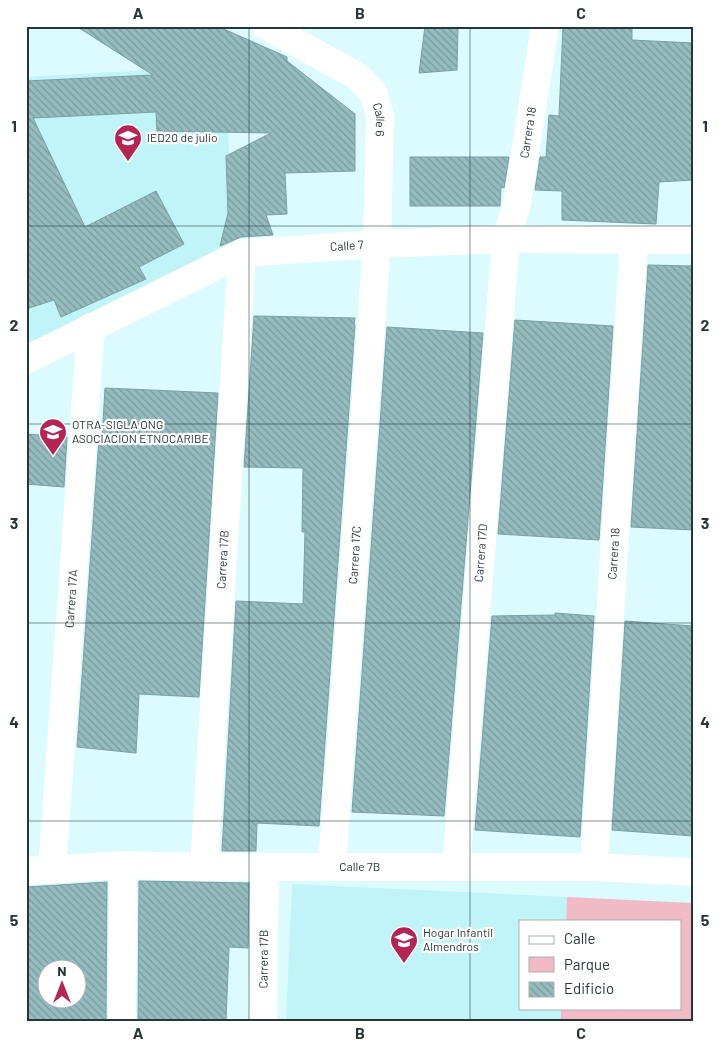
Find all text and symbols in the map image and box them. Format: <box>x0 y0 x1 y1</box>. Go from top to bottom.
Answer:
text: A <box>133 3 144 22</box>
text: B <box>355 3 365 22</box>
text: C <box>576 3 586 22</box>
street label: Calle 6 <box>370 101 388 137</box>
street label: Carrera 18 <box>516 106 538 159</box>
text: 1 <box>11 116 17 135</box>
text: 1 <box>702 116 708 135</box>
school or university icon: IED20 de julio <box>113 123 143 162</box>
place label: IED20 de julio <box>147 130 217 144</box>
street label: Calle 7 <box>330 237 364 253</box>
text: 2 <box>10 315 19 334</box>
text: 2 <box>701 315 710 334</box>
school or university icon: OTRA-SIGLA ONG ASOCIACION ETNOCARIBE <box>38 417 68 456</box>
place label: OTRA-SIGLA ONG ASOCIACION ETNOCARIBE <box>72 417 209 445</box>
text: 3 <box>10 513 18 532</box>
text: 3 <box>701 513 709 532</box>
street label: Carrera 17D <box>471 523 489 583</box>
street label: Carrera 17C <box>345 525 363 585</box>
street label: Carrera 18 <box>604 527 622 580</box>
street label: Carrera 17B <box>213 530 231 589</box>
street label: Carrera 17A <box>61 569 80 628</box>
text: 4 <box>9 712 19 731</box>
text: 4 <box>700 712 710 731</box>
street label: Calle 7B <box>339 859 380 873</box>
text: 5 <box>10 910 19 929</box>
text: 5 <box>701 910 710 929</box>
legend <box>519 920 682 1010</box>
school or university icon: Hogar Infantil Almendros <box>389 925 419 964</box>
place label: Hogar Infantil Almendros <box>423 925 493 953</box>
text: Calle <box>564 929 596 947</box>
street label: Carrera 17B <box>255 930 270 988</box>
text: Parque <box>564 955 610 973</box>
north arrow <box>38 960 88 1010</box>
text: N <box>57 962 67 979</box>
text: Edificio <box>564 979 614 997</box>
text: A <box>133 1023 144 1042</box>
text: B <box>355 1023 365 1042</box>
text: C <box>576 1023 586 1042</box>

